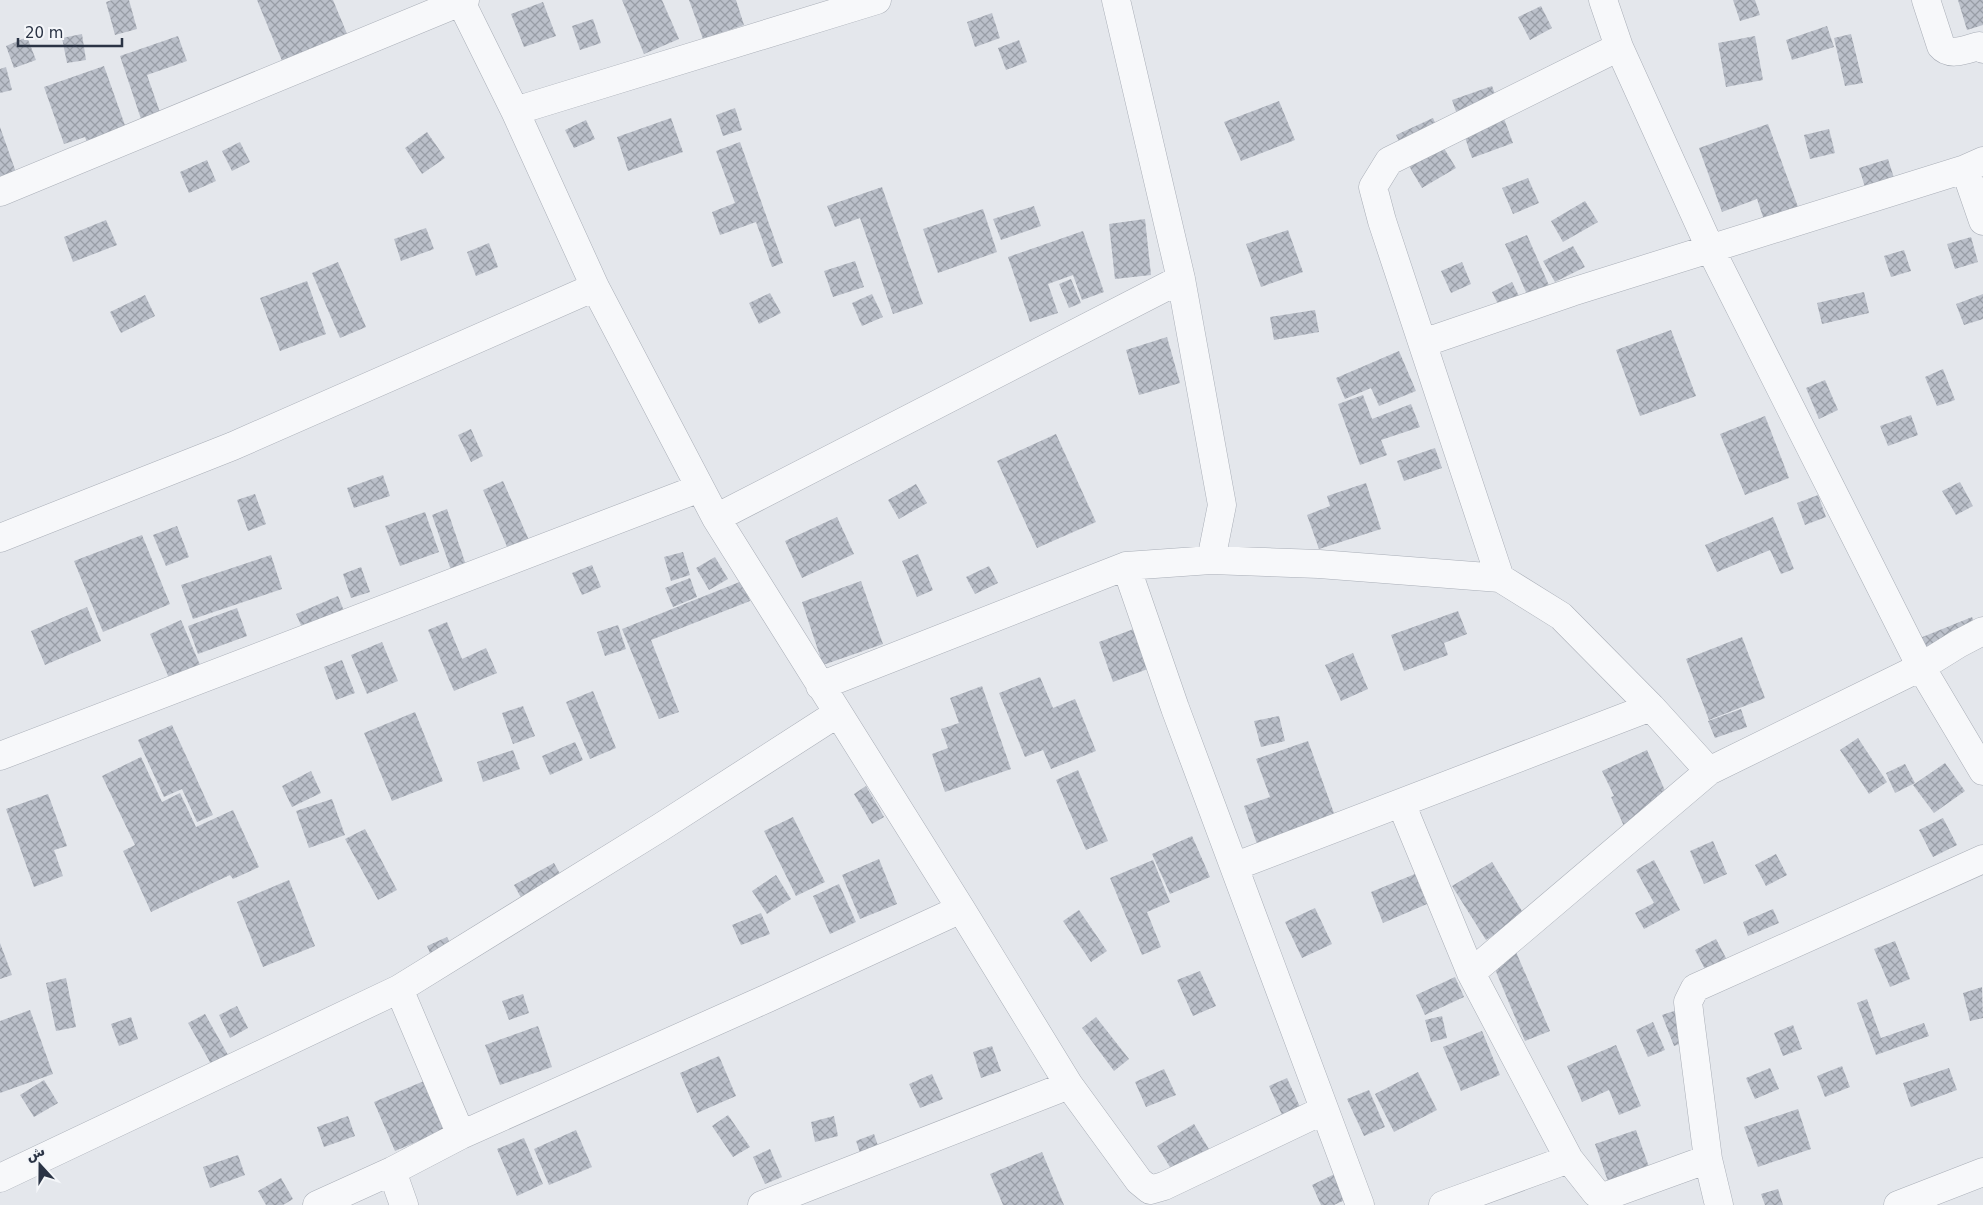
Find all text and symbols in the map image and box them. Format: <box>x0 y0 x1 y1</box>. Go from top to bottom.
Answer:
scale bar <box>18 15 121 47</box>
text: 20 m <box>25 24 63 42</box>
north arrow <box>15 1140 65 1190</box>
text: ش <box>23 1142 47 1164</box>

